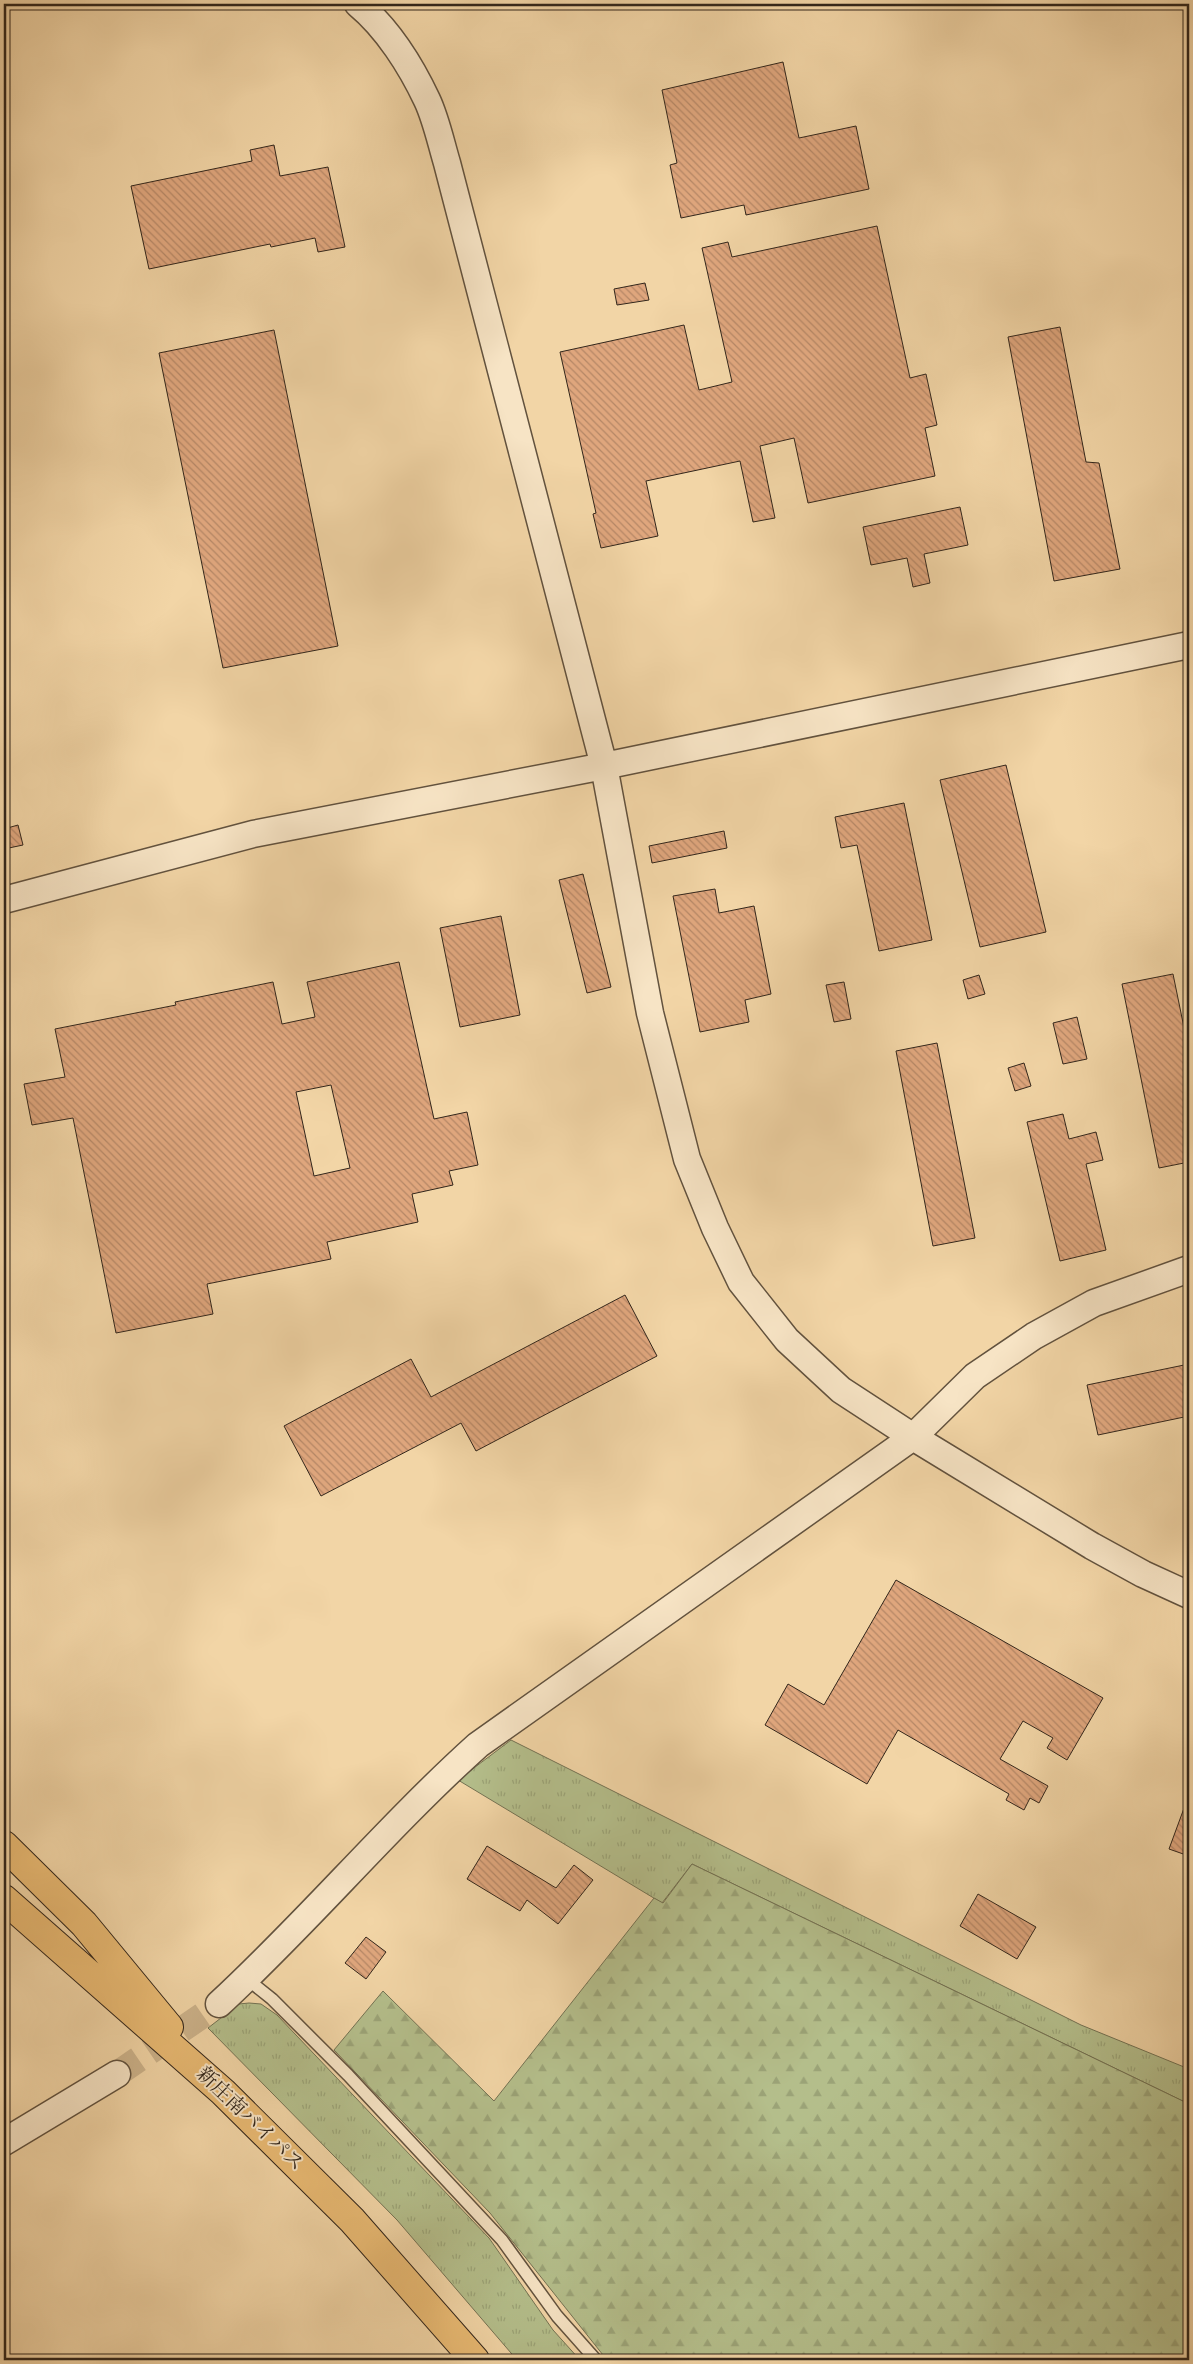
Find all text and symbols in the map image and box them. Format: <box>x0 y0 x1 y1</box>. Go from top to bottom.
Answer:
street label: 新庄南バイパス <box>189 2061 309 2179</box>

